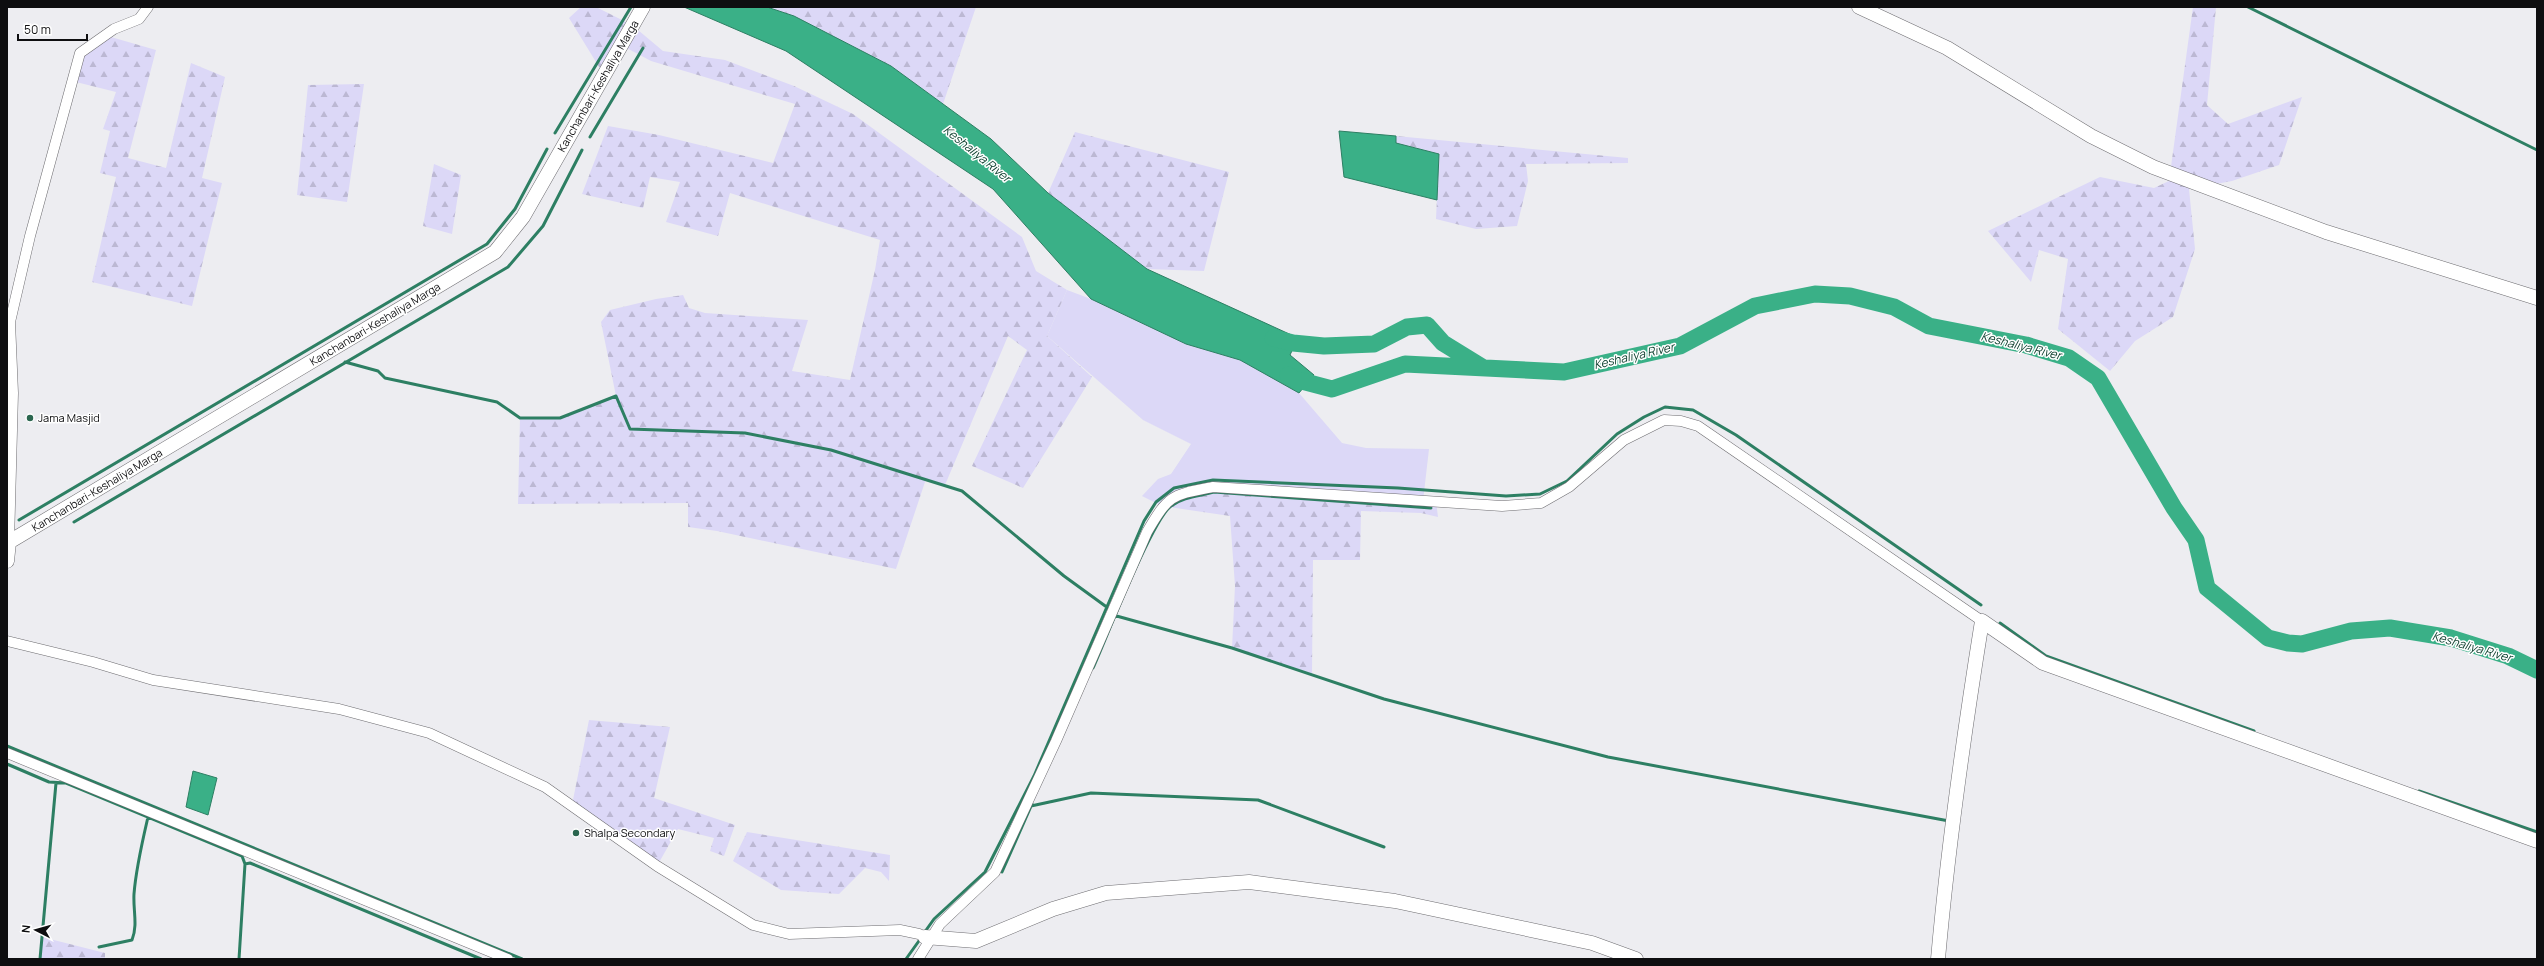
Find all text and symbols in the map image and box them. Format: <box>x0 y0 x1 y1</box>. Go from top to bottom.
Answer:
scale bar <box>18 16 87 42</box>
street label: Kanchanbari-Keshaliya Marga <box>554 17 642 154</box>
text: 50 m <box>24 21 51 38</box>
water label: Keshaliya River <box>940 121 1016 187</box>
street label: Kanchanbari-Keshaliya Marga <box>307 279 443 369</box>
water label: Keshaliya River <box>1979 327 2065 364</box>
water label: Keshaliya River <box>1592 338 1677 373</box>
place label: Jama Masjid <box>38 410 100 425</box>
marker: Jama Masjid <box>25 413 35 423</box>
street label: Kanchanbari-Keshaliya Marga <box>29 445 165 535</box>
water label: Keshaliya River <box>2430 627 2516 666</box>
place label: Shalpa Secondary <box>584 825 675 840</box>
marker: Shalpa Secondary <box>571 828 581 838</box>
north arrow <box>16 910 56 950</box>
text: N <box>18 924 33 934</box>

